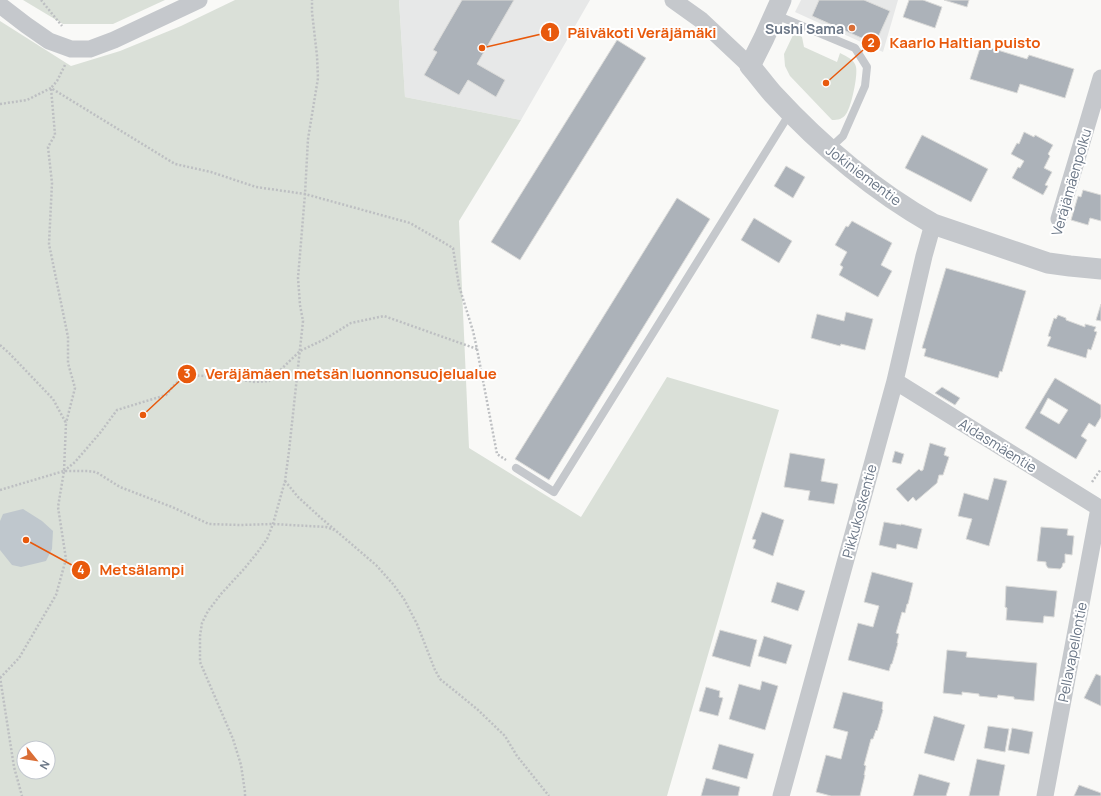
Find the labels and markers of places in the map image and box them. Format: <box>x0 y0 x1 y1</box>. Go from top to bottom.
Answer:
callout: Päiväkoti Veräjämäki <box>540 19 725 46</box>
place label: Sushi Sama <box>765 19 844 38</box>
marker: Sushi Sama <box>847 23 857 33</box>
callout: Kaarlo Haltian puisto <box>861 29 1048 56</box>
callout: Veräjämäen metsän luonnonsuojelualue <box>177 360 505 387</box>
callout: Metsälampi <box>71 556 192 583</box>

